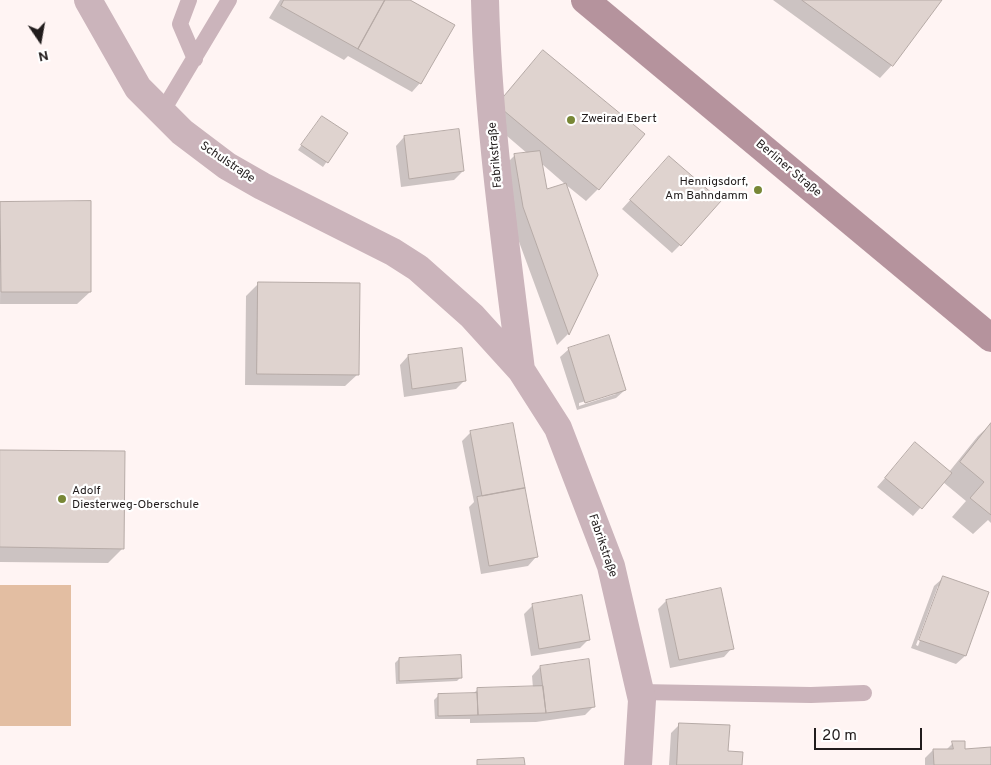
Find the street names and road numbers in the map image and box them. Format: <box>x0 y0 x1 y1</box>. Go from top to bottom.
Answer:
street label: Fabrikstraße <box>486 122 506 188</box>
street label: Berliner Straße <box>752 137 824 201</box>
street label: Schulstraße <box>197 139 257 187</box>
street label: Fabrikstraße <box>584 512 620 580</box>

